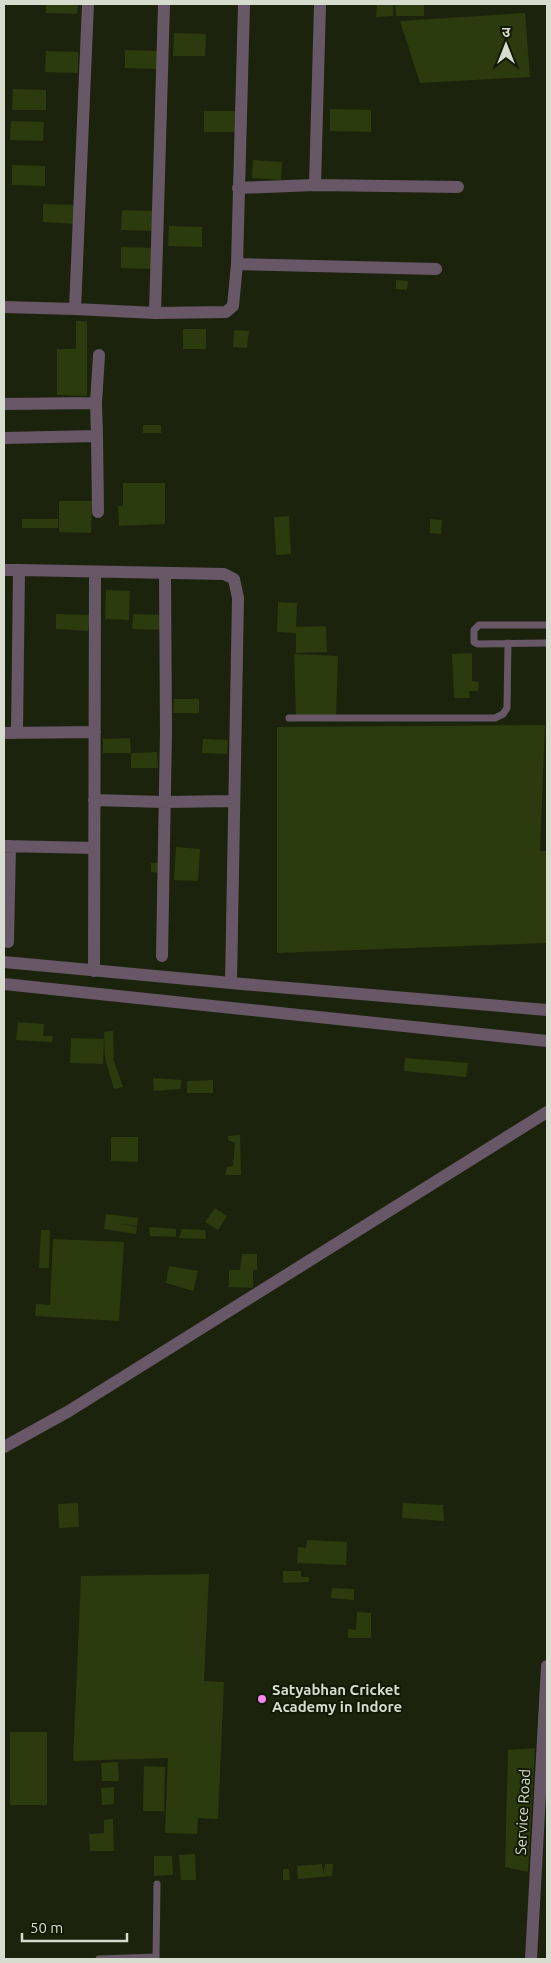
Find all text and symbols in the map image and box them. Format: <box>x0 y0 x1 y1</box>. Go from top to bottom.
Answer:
north arrow <box>481 20 531 70</box>
text: उ <box>502 24 511 40</box>
place label: Satyabhan Cricket Academy in Indore <box>272 1681 402 1715</box>
marker: Satyabhan Cricket Academy in Indore <box>256 1693 268 1705</box>
street label: Service Road <box>512 1768 533 1856</box>
scale bar <box>22 1910 128 1942</box>
text: 50 m <box>30 1919 63 1936</box>

